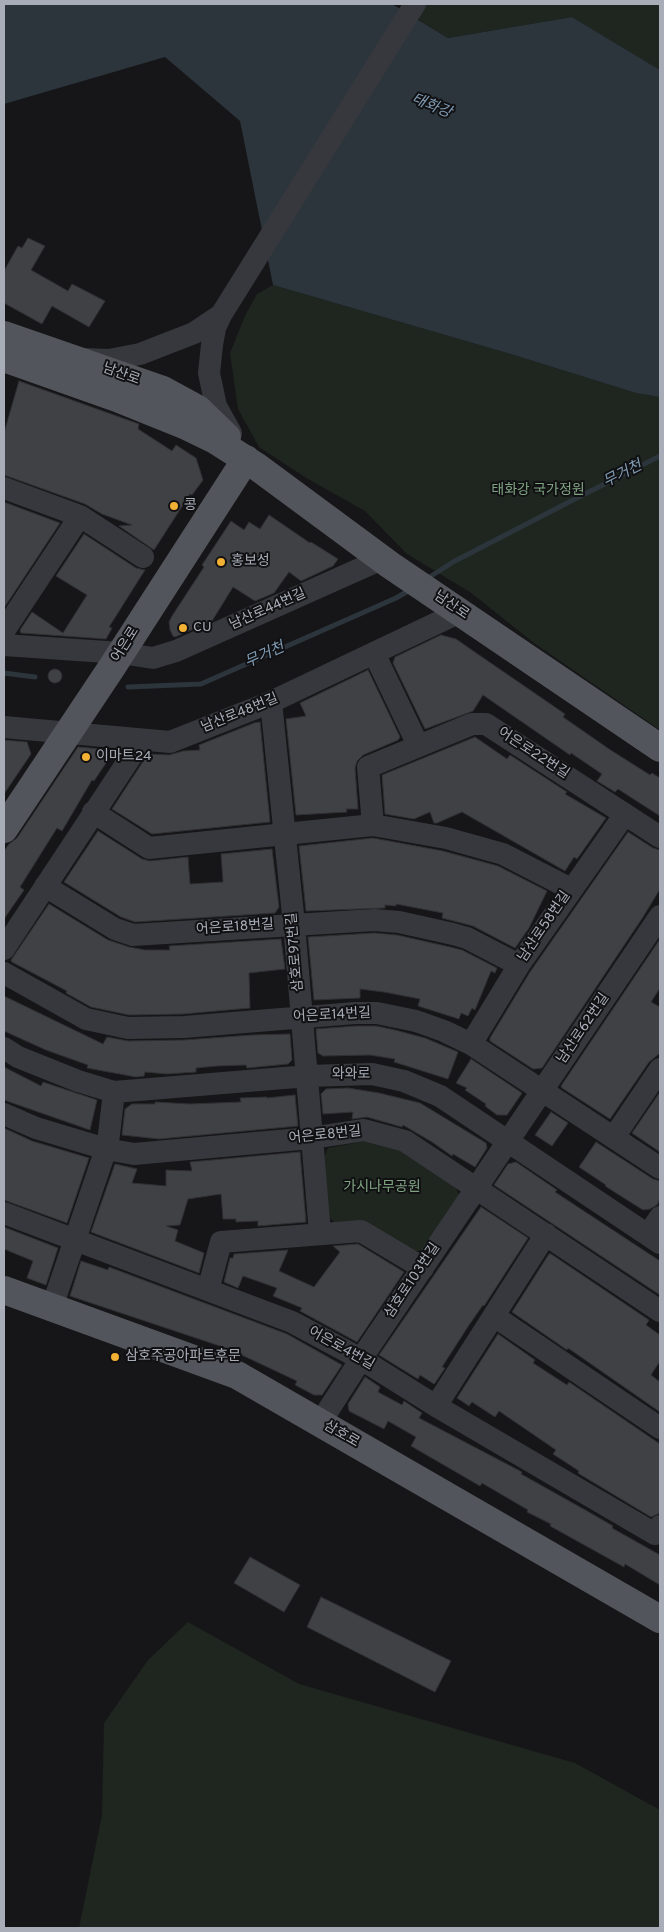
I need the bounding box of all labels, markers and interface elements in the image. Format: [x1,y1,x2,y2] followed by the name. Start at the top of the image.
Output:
[408,91,454,123] water label: 태화강
[100,360,142,390] street label: 남산로
[600,458,646,492] water label: 무거천
[491,483,585,499] park label: 태화강 국가정원
[184,498,197,514] place label: 콩
[168,500,180,512] marker: 콩
[231,554,270,570] place label: 홍보성
[215,556,227,568] marker: 홍보성
[227,586,309,634] street label: 남산로44번길
[430,588,472,624] street label: 남산로
[193,620,212,636] place label: CU
[177,622,189,634] marker: CU
[109,624,143,666] street label: 어은로
[242,639,288,673] water label: 무거천
[199,691,281,737] street label: 남산로48번길
[494,725,572,783] street label: 어은로22번길
[96,749,152,765] place label: 이마트24
[80,751,92,763] marker: 이마트24
[515,888,575,966] street label: 남산로58번길
[284,912,308,992] street label: 삼호로97번길
[195,917,275,939] street label: 어은로18번길
[554,991,614,1067] street label: 남산로62번길
[293,1006,371,1026] street label: 어은로14번길
[332,1067,370,1083] street label: 와와로
[288,1124,362,1148] street label: 어은로8번길
[343,1180,421,1196] park label: 가시나무공원
[382,1240,444,1322] street label: 삼호로103번길
[305,1324,377,1374] street label: 어은로4번길
[125,1349,241,1365] place label: 삼호주공아파트후문
[109,1351,121,1363] marker: 삼호주공아파트후문
[320,1418,362,1452] street label: 삼호로

